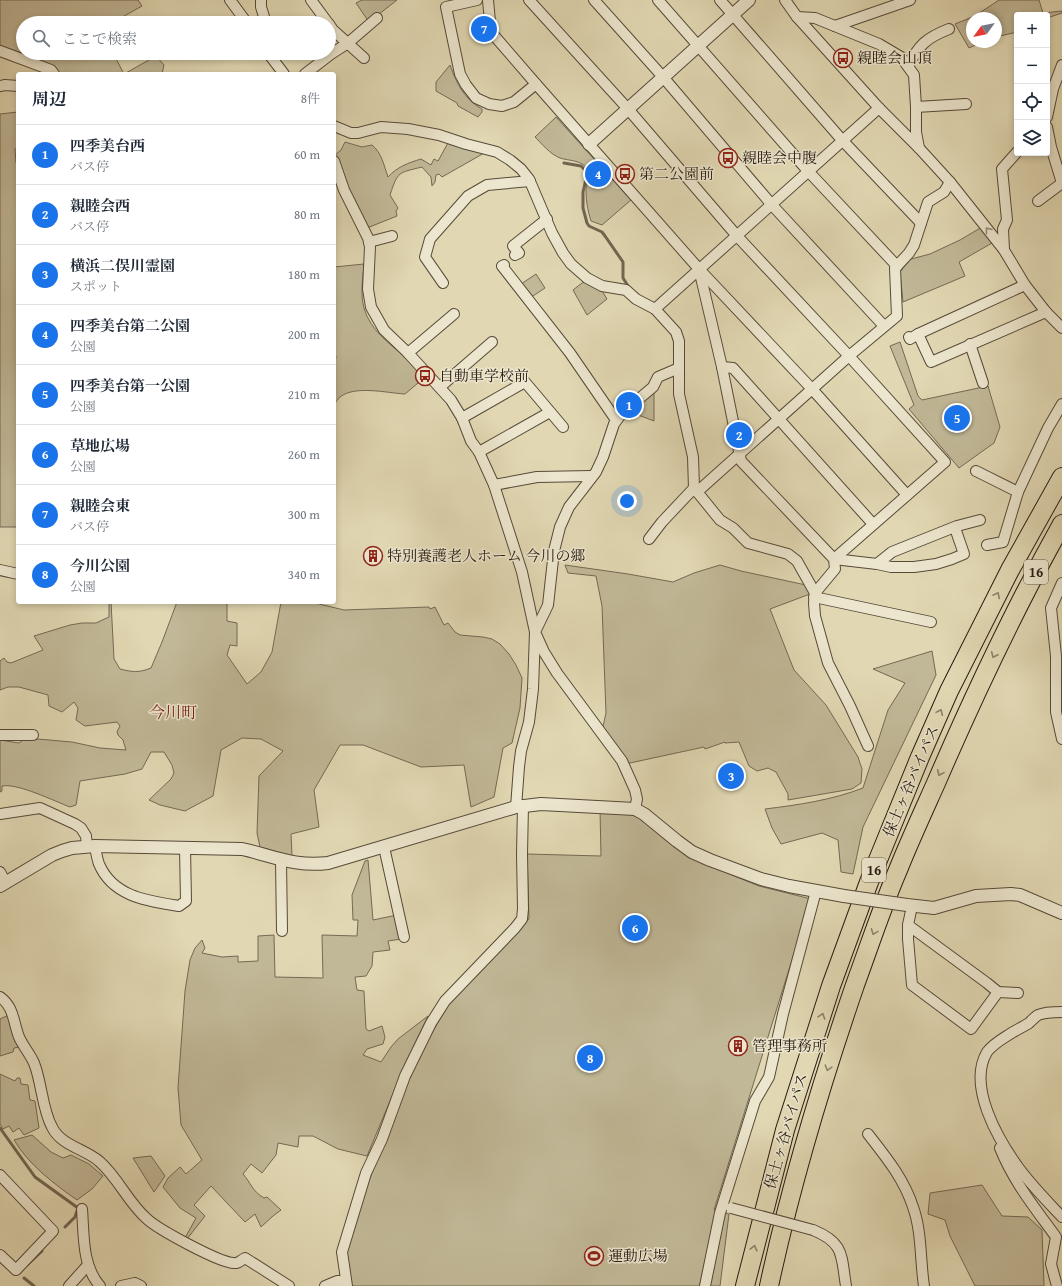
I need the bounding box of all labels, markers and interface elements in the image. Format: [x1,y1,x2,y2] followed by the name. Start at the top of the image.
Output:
[966,12,1002,48] north arrow
[1014,12,1050,156] map controls
[1014,12,1050,48] button: +
[471,14,497,44] pin: 7
[16,16,336,60] search box
[30,27,52,49] icon: search
[62,28,137,49] text: ここで検索
[832,47,854,69] bus stop icon: 親睦会山頂
[857,47,932,68] place label: 親睦会山頂
[1014,48,1050,84] button: −
[1014,84,1050,120] button: locate
[32,86,66,111] text: 周辺
[301,89,320,108] text: 8件
[1014,120,1050,156] button: layers
[70,135,145,156] text: 四季美台西
[42,145,48,164] text: 1
[294,145,320,164] text: 60 m
[717,147,739,169] bus stop icon: 親睦会中腹
[742,147,817,168] place label: 親睦会中腹
[70,157,109,176] text: バス停
[585,159,611,189] pin: 4
[614,163,636,185] bus stop icon: 第二公園前
[639,163,714,184] place label: 第二公園前
[70,195,130,216] text: 親睦会西
[42,205,48,224] text: 2
[294,205,320,224] text: 80 m
[70,217,109,236] text: バス停
[986,227,993,234] one-way arrow
[70,255,175,276] text: 横浜二俣川霊園
[42,265,48,284] text: 3
[288,265,320,284] text: 180 m
[70,277,122,296] text: スポット
[70,315,190,336] text: 四季美台第二公園
[42,325,48,344] text: 4
[288,325,320,344] text: 200 m
[70,337,96,356] text: 公園
[414,365,436,387] bus stop icon: 自動車学校前
[439,365,529,386] place label: 自動車学校前
[70,375,190,396] text: 四季美台第一公園
[42,385,48,404] text: 5
[288,385,320,404] text: 210 m
[616,390,642,420] pin: 1
[70,397,96,416] text: 公園
[944,403,970,433] pin: 5
[726,420,752,450] pin: 2
[70,435,130,456] text: 草地広場
[42,445,48,464] text: 6
[288,445,320,464] text: 260 m
[70,457,96,476] text: 公園
[617,491,637,511] your location
[70,495,130,516] text: 親睦会東
[42,505,48,524] text: 7
[288,505,320,524] text: 300 m
[70,517,109,536] text: バス停
[362,545,384,567] building icon: 特別養護老人ホーム 今川の郷
[387,545,585,566] place label: 特別養護老人ホーム 今川の郷
[70,555,130,576] text: 今川公園
[1024,560,1048,584] road number: 16
[42,565,48,584] text: 8
[288,565,320,584] text: 340 m
[70,577,96,596] text: 公園
[992,592,1000,600] one-way arrow
[991,651,999,659] one-way arrow
[149,700,197,724] district label: 今川町
[935,709,943,717] one-way arrow
[877,722,944,840] street label: 保土ヶ谷バイパス
[718,761,744,791] pin: 3
[937,769,945,777] one-way arrow
[862,858,886,882] road number: 16
[622,913,648,943] pin: 6
[871,929,879,936] one-way arrow
[817,1012,825,1019] one-way arrow
[727,1035,749,1057] building icon: 管理事務所
[752,1035,827,1056] place label: 管理事務所
[577,1043,603,1073] pin: 8
[824,1065,833,1072] one-way arrow
[759,1070,812,1191] street label: 保土ヶ谷バイパス
[583,1245,605,1267] sports icon: 運動広場
[608,1245,668,1266] place label: 運動広場
[749,1245,758,1252] one-way arrow

